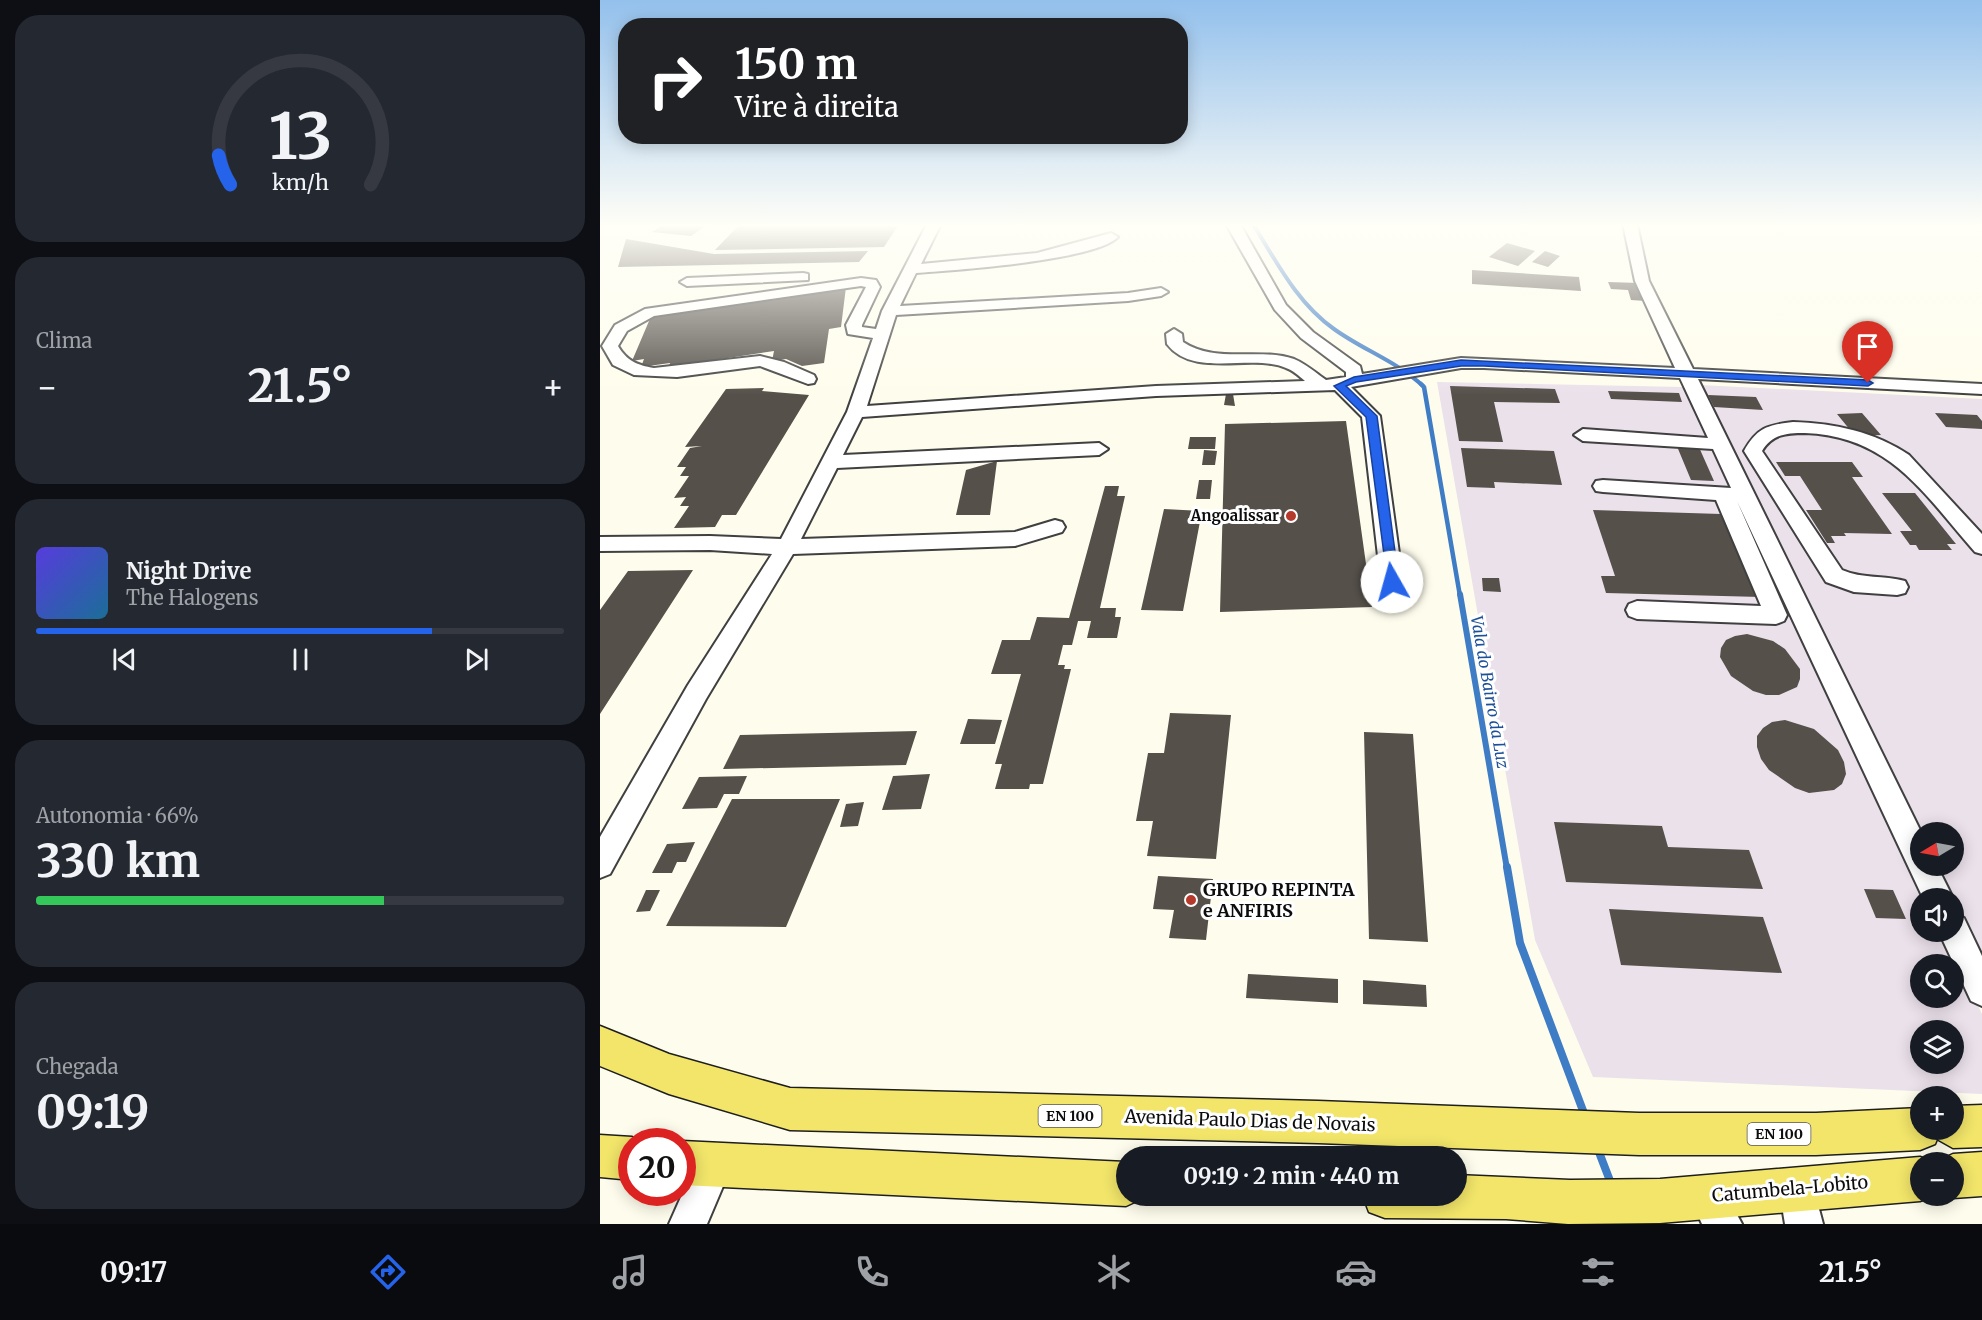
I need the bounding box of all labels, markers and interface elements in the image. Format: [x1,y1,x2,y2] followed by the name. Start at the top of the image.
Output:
[735,38,857,90] text: 150 m
[636,42,714,120] icon: right
[735,90,899,124] text: Vire à direita
[268,99,332,177] text: 13
[272,170,328,197] text: km/h
[1842,321,1893,383] pin
[36,328,92,353] text: Clima
[1851,330,1884,363] icon: arrive
[248,358,352,414] text: 21.5°
[36,367,58,408] text: −
[542,367,564,408] text: +
[1190,506,1279,525] place label: Angoalissar
[1284,509,1298,523] marker: Angoalissar
[1360,550,1424,614] position arrow
[126,557,251,585] text: Night Drive
[126,585,258,610] text: The Halogens
[1467,614,1513,771] water label: Vala do Bairro da Luz
[108,643,141,676] icon: previous
[284,643,317,676] icon: pause
[460,643,493,676] icon: next
[36,803,199,828] text: Autonomia · 66%
[1910,822,1964,876] north arrow
[1910,822,1964,1206] map controls
[36,833,200,889] text: 330 km
[1203,878,1355,922] place label: GRUPO REPINTA e ANFIRIS
[1910,888,1964,942] button: sound
[1184,893,1198,907] marker: GRUPO REPINTA e ANFIRIS
[1910,954,1964,1008] button: search
[1910,1020,1964,1074] button: layers
[36,1054,119,1079] text: Chegada
[36,1084,149,1140] text: 09:19
[1910,1086,1964,1140] button: +
[1038,1105,1102,1127] road number: EN 100
[1123,1105,1376,1136] street label: Avenida Paulo Dias de Novais
[1748,1123,1810,1145] road number: EN 100
[618,1128,696,1206] speed limit sign: 20
[1910,1152,1964,1206] button: −
[1184,1162,1399,1190] text: 09:19 · 2 min · 440 m
[1711,1170,1869,1207] street label: Catumbela-Lobito
[367,1251,409,1293] icon: directions
[609,1251,651,1293] icon: music
[851,1251,893,1293] icon: phone
[1093,1251,1135,1293] icon: climate
[1335,1251,1377,1293] icon: car
[1577,1251,1619,1293] icon: filters
[100,1255,167,1289] text: 09:17
[1819,1255,1882,1289] text: 21.5°

